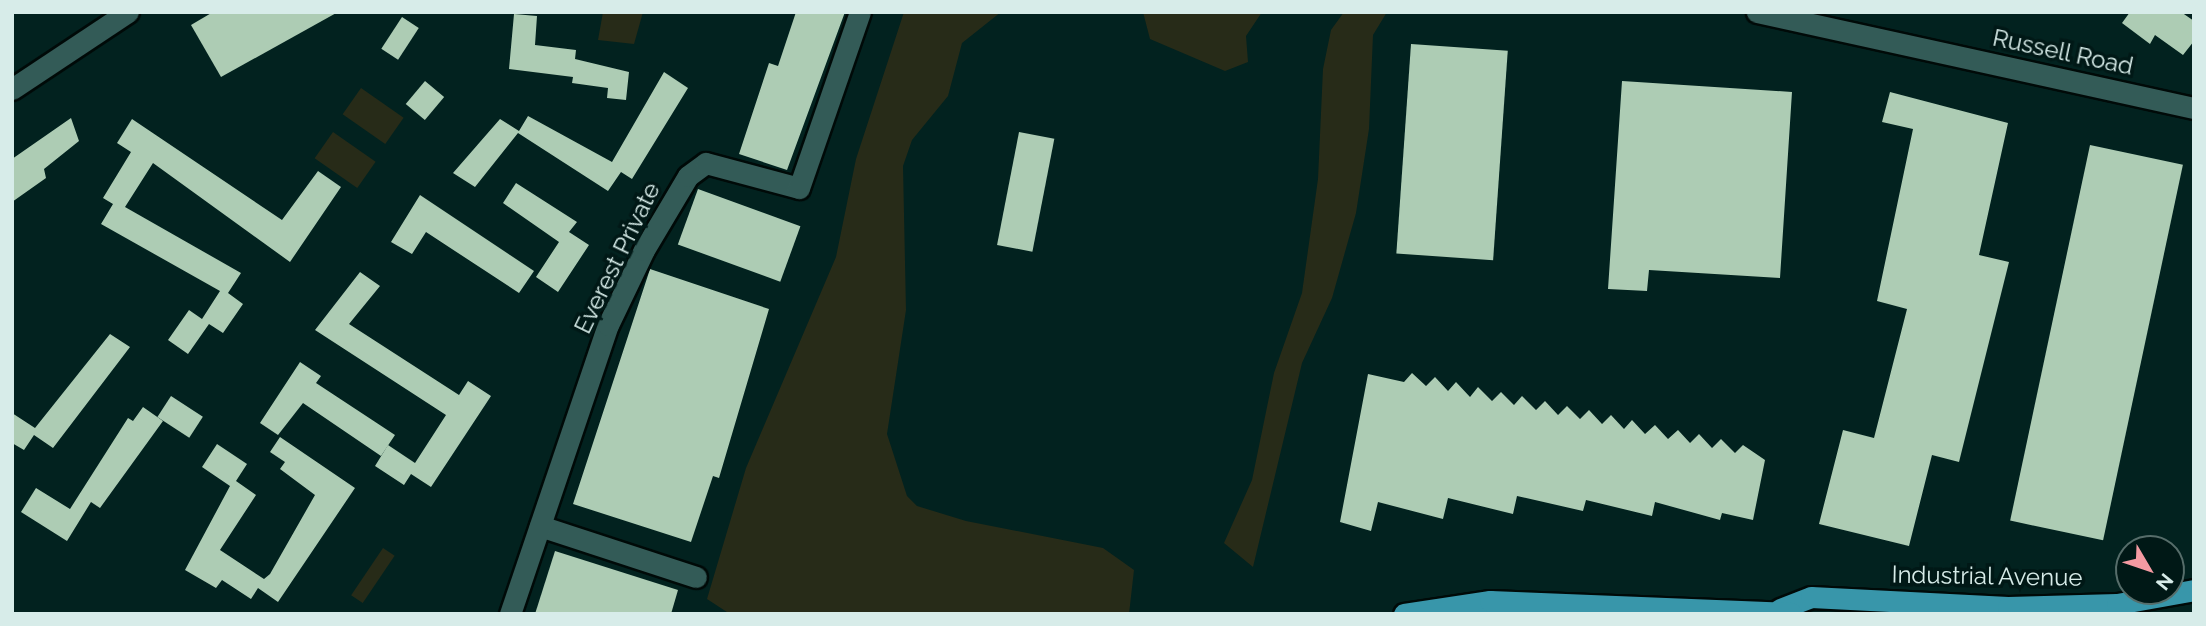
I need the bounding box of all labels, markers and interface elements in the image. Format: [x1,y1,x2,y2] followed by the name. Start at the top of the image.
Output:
[1990,23,2136,81] street label: Russell Road
[568,178,666,338] street label: Everest Private
[2115,535,2185,605] north arrow
[1891,560,2083,592] street label: Industrial Avenue
[2152,569,2178,595] text: N

